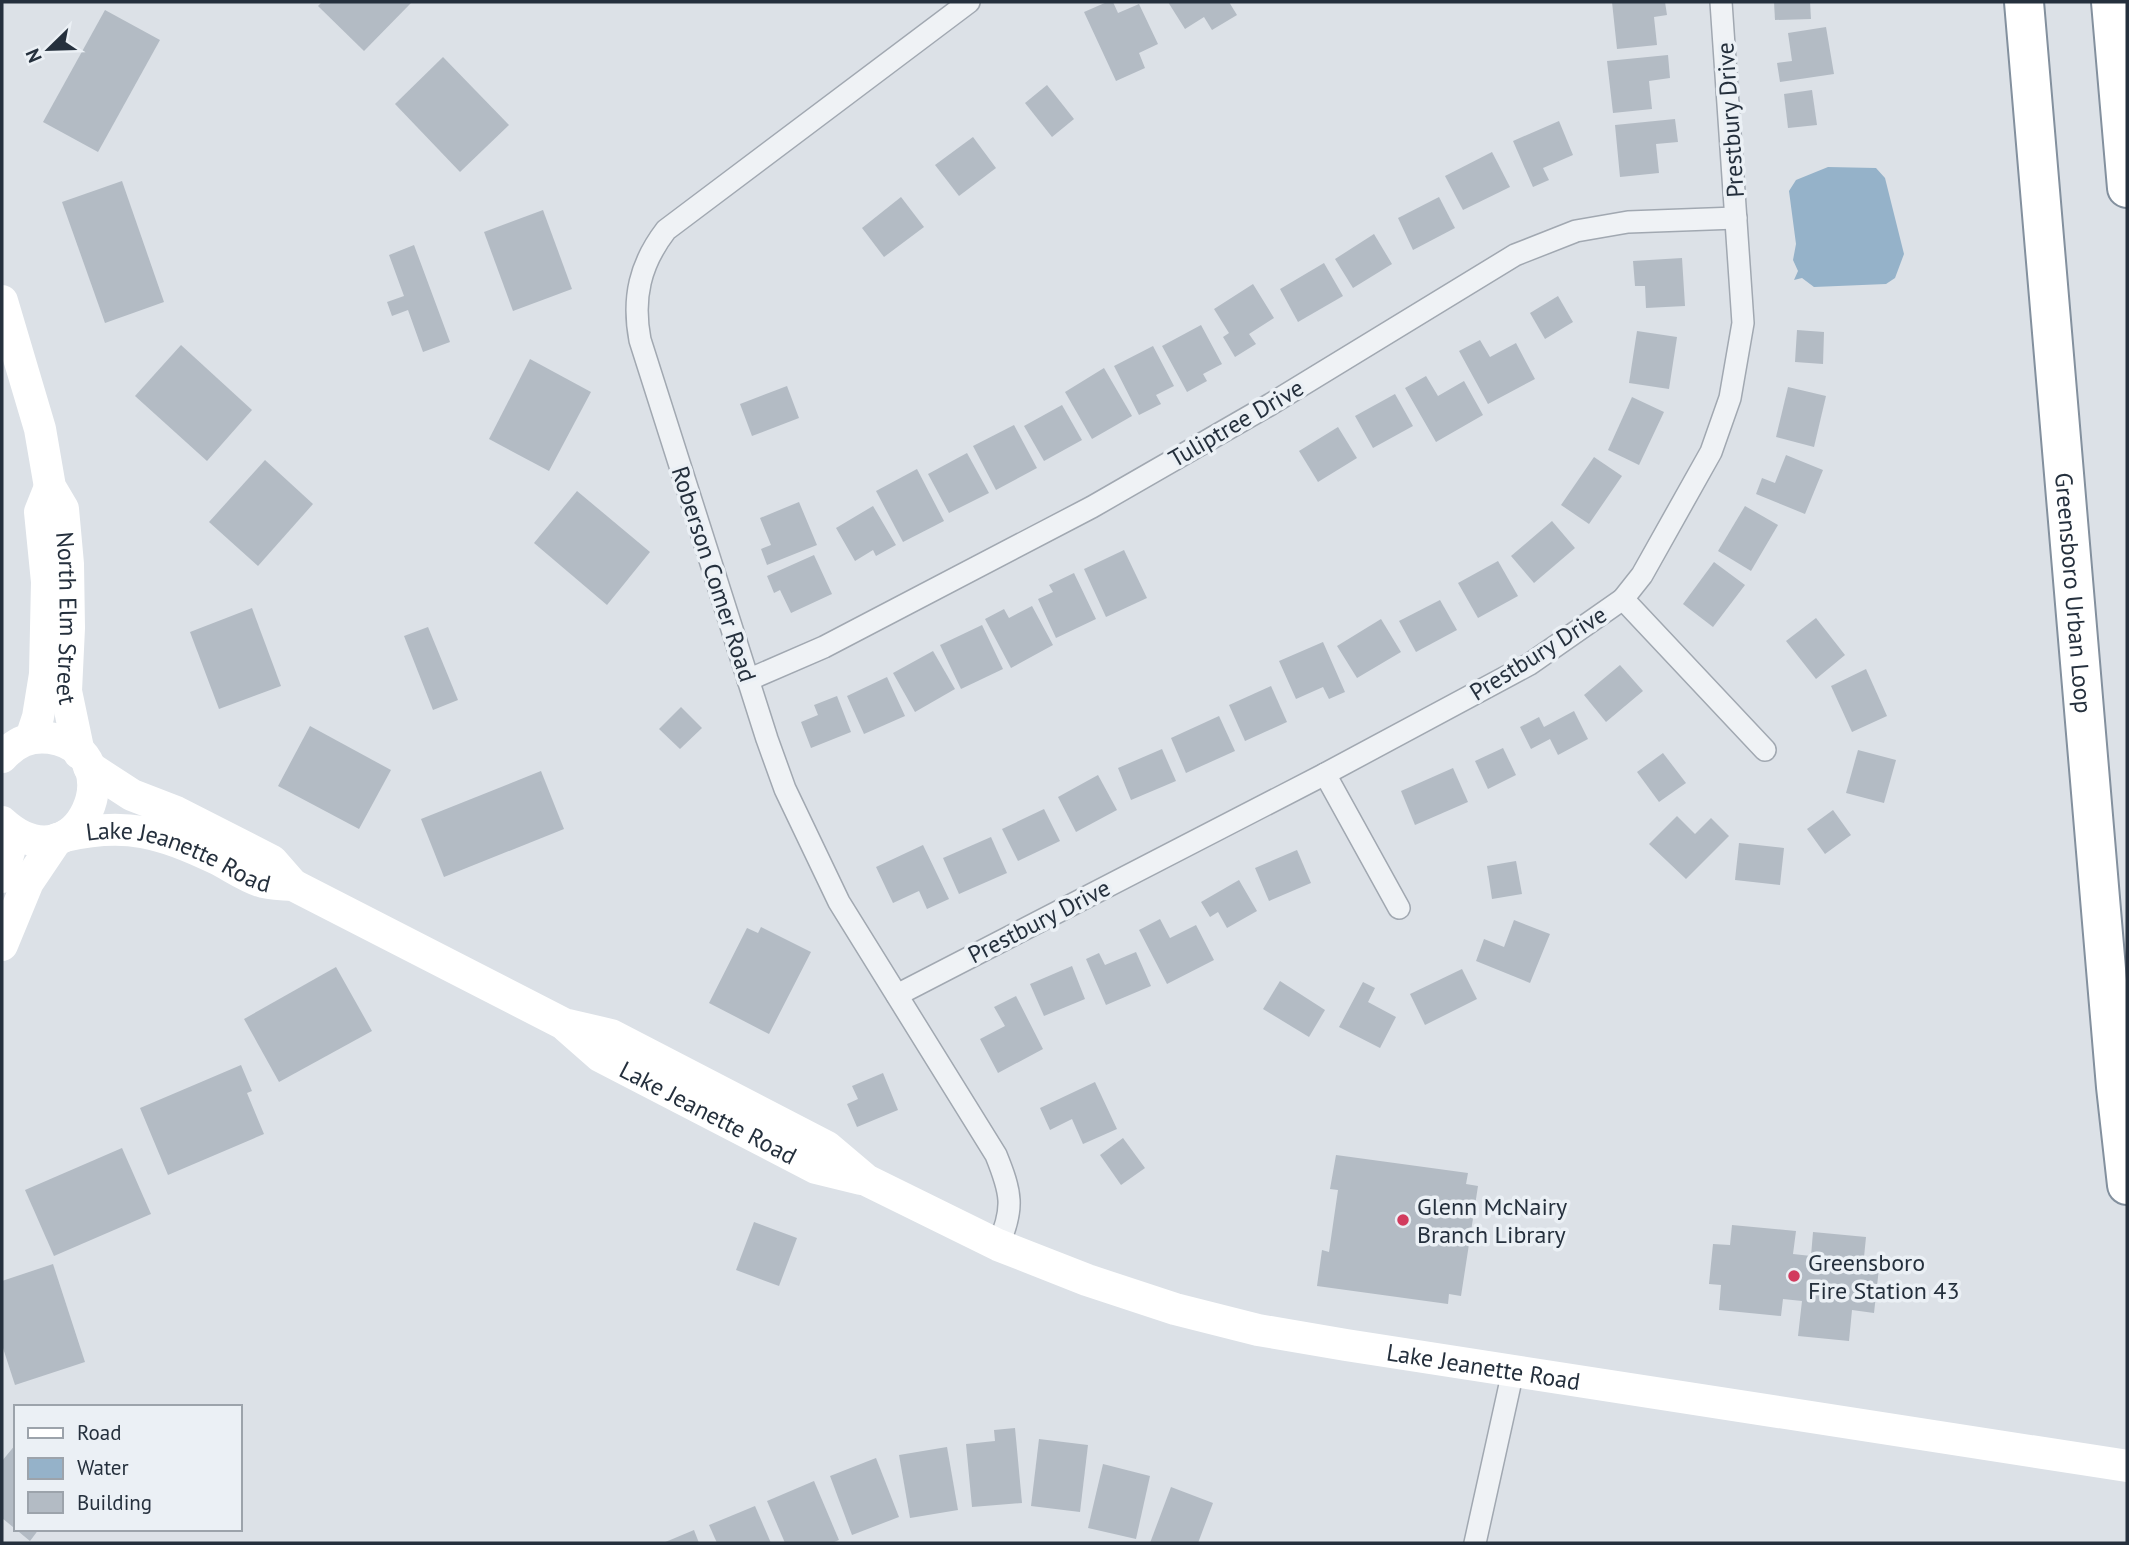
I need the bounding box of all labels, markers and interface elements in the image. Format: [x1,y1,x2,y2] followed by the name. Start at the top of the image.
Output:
[14,14,84,84] north arrow
[1709,41,1751,199] street label: Prestbury Drive
[20,45,47,66] text: N
[1163,372,1309,474] street label: Tuliptree Drive
[665,462,763,686] street label: Roberson Comer Road
[2048,471,2100,715] street label: Greensboro Urban Loop
[50,530,85,707] street label: North Elm Street
[1464,599,1612,707] street label: Prestbury Drive
[84,814,274,899] street label: Lake Jeanette Road
[963,872,1115,970] street label: Prestbury Drive
[614,1053,802,1171] street label: Lake Jeanette Road
[1417,1191,1567,1250] place label: Glenn McNairy Branch Library
[1395,1212,1411,1228] marker: Glenn McNairy Branch Library
[1808,1247,1960,1306] place label: Greensboro Fire Station 43
[1786,1268,1802,1284] marker: Greensboro Fire Station 43
[1384,1336,1583,1397] street label: Lake Jeanette Road
[14,1405,242,1531] legend
[77,1419,121,1446] text: Road
[77,1454,129,1481] text: Water
[77,1489,152,1516] text: Building

